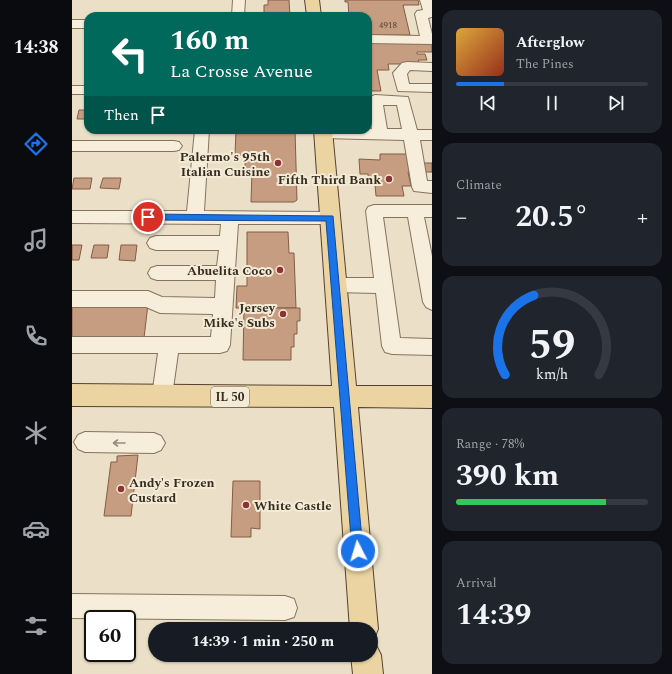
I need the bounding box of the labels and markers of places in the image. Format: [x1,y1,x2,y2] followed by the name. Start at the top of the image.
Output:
[180,147,270,182] place label: Palermo's 95th Italian Cuisine
[273,158,283,168] marker: Palermo's 95th Italian Cuisine
[278,170,381,190] place label: Fifth Third Bank
[384,174,394,184] marker: Fifth Third Bank
[131,200,165,234] pin
[187,261,272,281] place label: Abuelita Coco
[275,265,285,275] marker: Abuelita Coco
[203,298,276,333] place label: Jersey Mike's Subs
[278,309,288,319] marker: Jersey Mike's Subs
[129,473,215,508] place label: Andy's Frozen Custard
[116,484,126,494] marker: Andy's Frozen Custard
[254,496,332,516] place label: White Castle
[241,500,251,510] marker: White Castle

